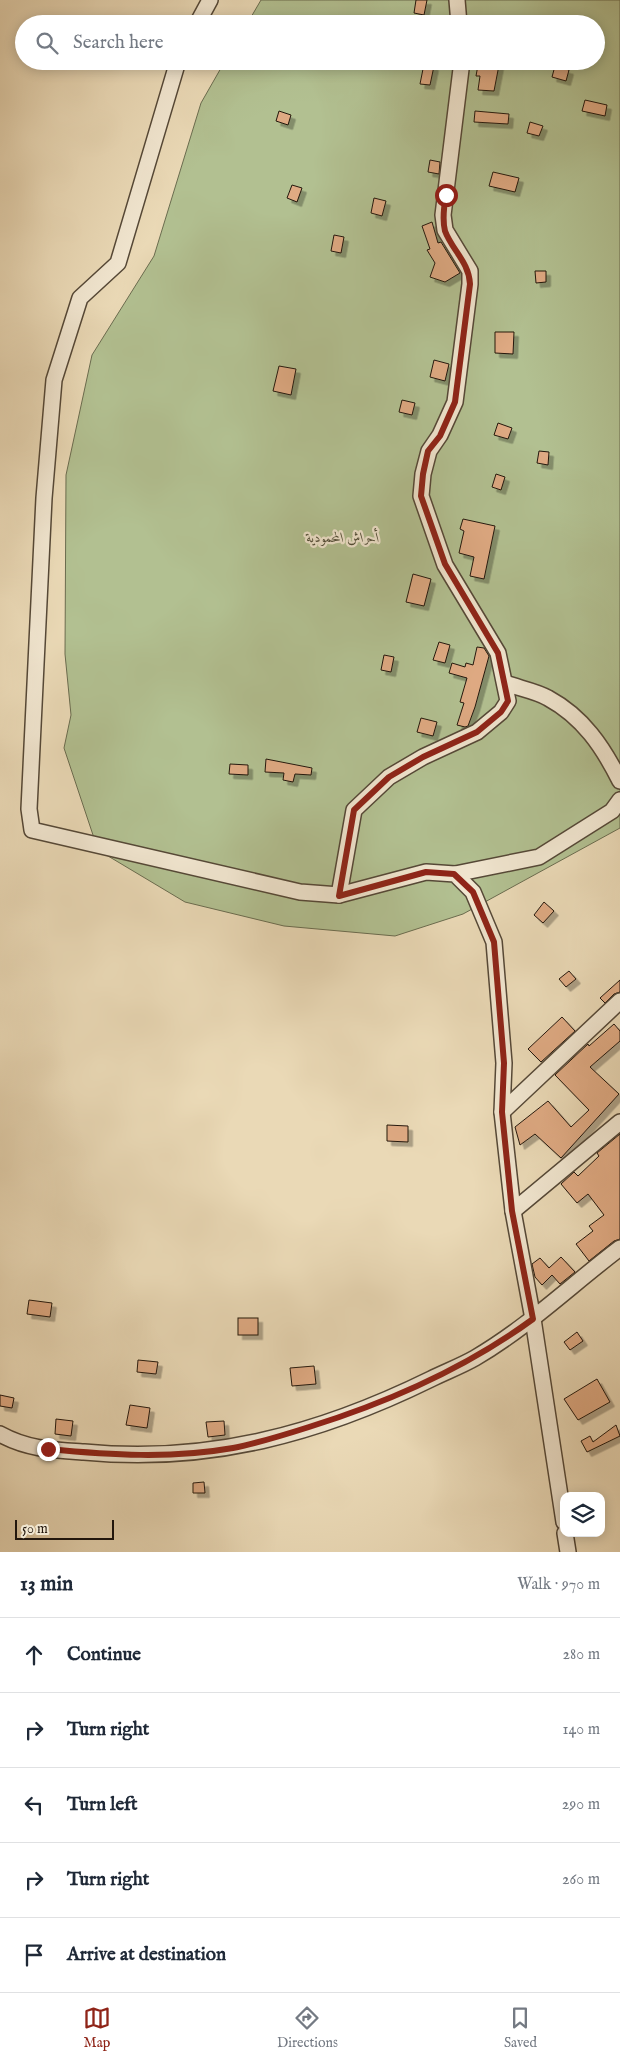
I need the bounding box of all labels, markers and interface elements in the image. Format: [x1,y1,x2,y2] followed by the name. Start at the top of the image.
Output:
[15,15,605,70] search box
[33,29,61,57] icon: search
[73,31,164,55] text: Search here
[435,184,458,207] route start
[305,527,379,547] park label: أحراش المحمودية
[37,1438,60,1461] route end
[560,1492,605,1537] map controls
[560,1492,605,1537] button: layers
[15,1517,114,1540] scale bar
[22,1520,48,1538] text: 50 m
[20,1571,73,1598] text: 13 min
[517,1575,600,1595] text: Walk · 970 m
[20,1641,48,1669] icon: ahead
[67,1643,141,1667] text: Continue
[563,1645,600,1665] text: 280 m
[20,1716,48,1744] icon: right
[67,1718,149,1742] text: Turn right
[562,1720,600,1740] text: 140 m
[20,1791,48,1819] icon: left
[67,1793,138,1817] text: Turn left
[562,1795,600,1815] text: 290 m
[20,1866,48,1894] icon: right
[67,1868,149,1892] text: Turn right
[562,1870,600,1890] text: 260 m
[20,1941,48,1969] icon: arrive
[67,1943,226,1967] text: Arrive at destination
[83,2004,111,2052] tab: Map
[277,2004,338,2052] tab: Directions
[504,2004,537,2052] tab: Saved

